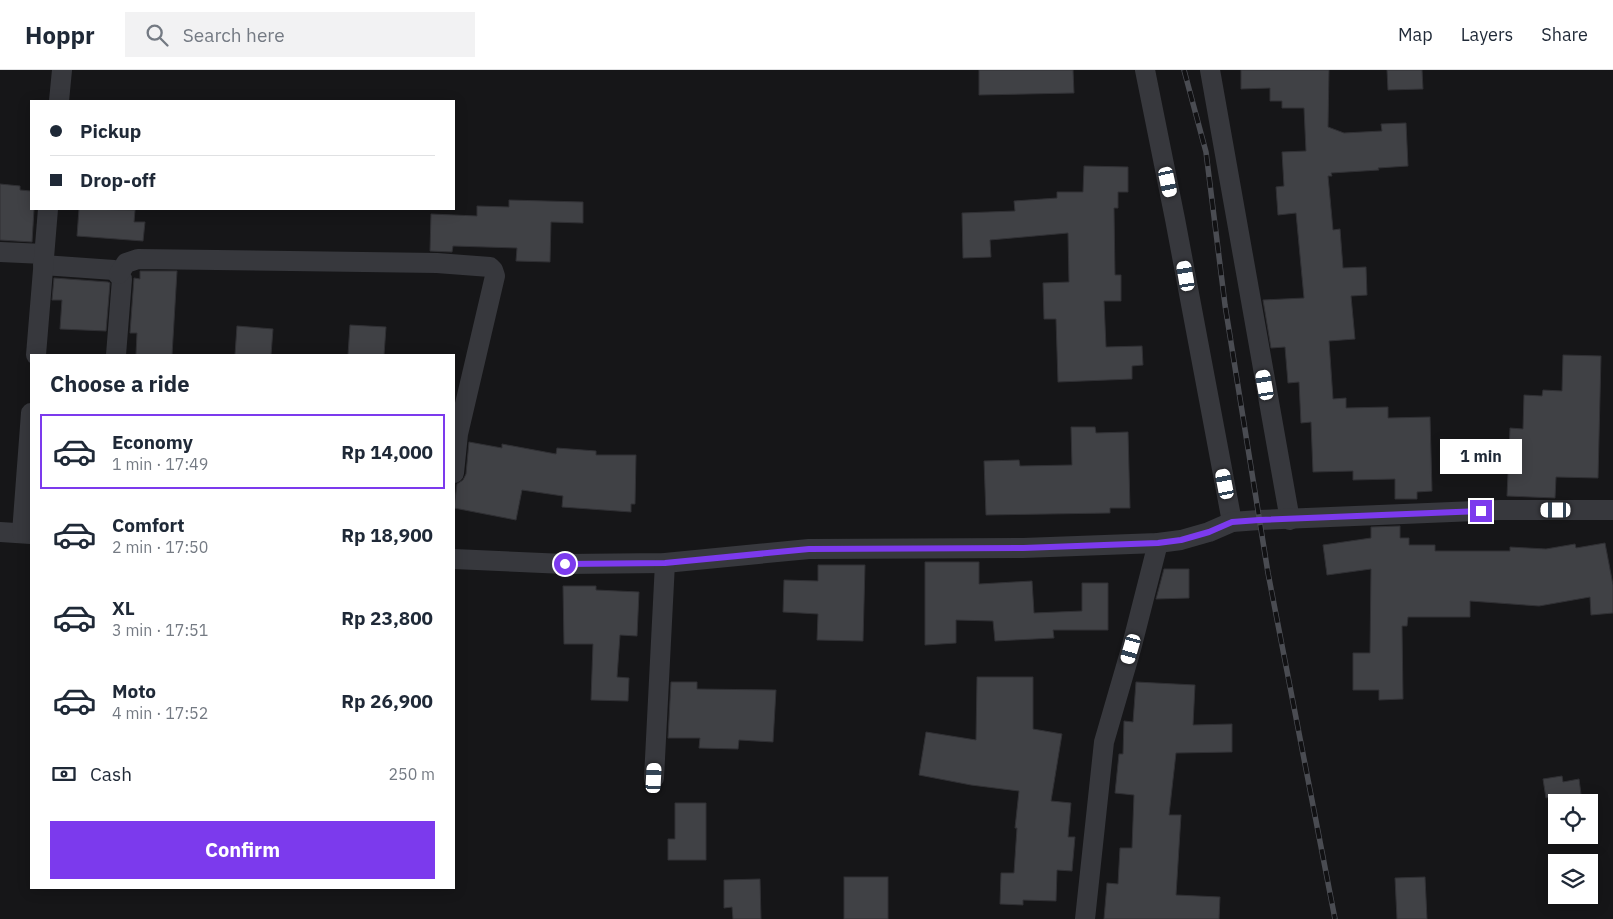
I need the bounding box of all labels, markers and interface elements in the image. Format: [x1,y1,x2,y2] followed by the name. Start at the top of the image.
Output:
[125,12,475,57] search box
[25,19,95,51] text: Hoppr
[143,21,171,49] icon: search
[183,23,285,47] text: Search here
[1398,23,1433,46] text: Map
[1461,23,1513,46] text: Layers
[1541,23,1588,46] text: Share
[80,119,141,143] text: Pickup
[1157,166,1178,198] car
[80,168,156,192] text: Drop-off
[1176,260,1195,292] car
[50,369,190,398] text: Choose a ride
[1255,369,1274,401] car
[52,429,97,474] icon: car
[112,430,193,454] text: Economy
[1440,438,1522,474] callout: 1 min
[341,440,433,464] text: Rp 14,000
[1460,446,1502,466] text: 1 min
[112,454,208,474] text: 1 min · 17:49
[1214,468,1235,500] car
[1470,500,1492,522] route end
[1541,503,1571,518] car
[52,512,97,557] icon: car
[112,513,185,537] text: Comfort
[341,523,433,547] text: Rp 18,900
[112,537,208,557] text: 2 min · 17:50
[554,553,576,575] route start
[52,595,97,640] icon: car
[112,596,135,620] text: XL
[341,606,433,630] text: Rp 23,800
[112,620,208,640] text: 3 min · 17:51
[1119,633,1142,665] car
[52,678,97,723] icon: car
[112,679,156,703] text: Moto
[341,689,433,713] text: Rp 26,900
[112,703,208,723] text: 4 min · 17:52
[50,760,78,788] icon: cash
[90,762,132,786] text: Cash
[645,763,662,793] car
[388,764,435,784] text: 250 m
[1548,794,1598,904] map controls
[1548,794,1598,844] button: locate
[50,821,435,879] button: Confirm
[1548,854,1598,904] button: layers

